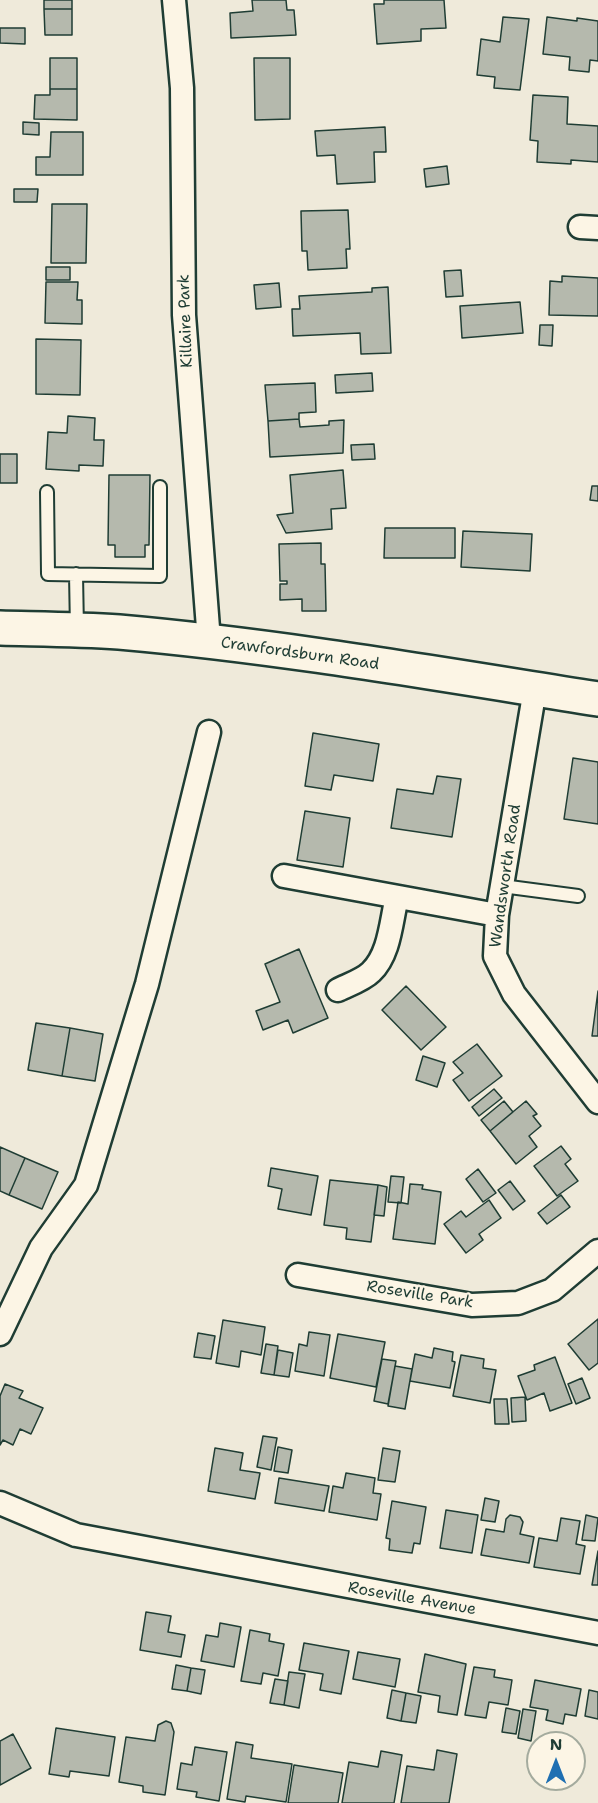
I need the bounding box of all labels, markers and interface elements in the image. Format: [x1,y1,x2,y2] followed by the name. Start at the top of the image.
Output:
[175,274,197,368] street label: Killaire Park
[220,633,380,675] street label: Crawfordsburn Road
[486,803,526,949] street label: Wandsworth Road
[365,1277,475,1313] street label: Roseville Park
[346,1578,478,1620] street label: Roseville Avenue
[526,1731,586,1791] north arrow
[550,1734,562,1755] text: N

